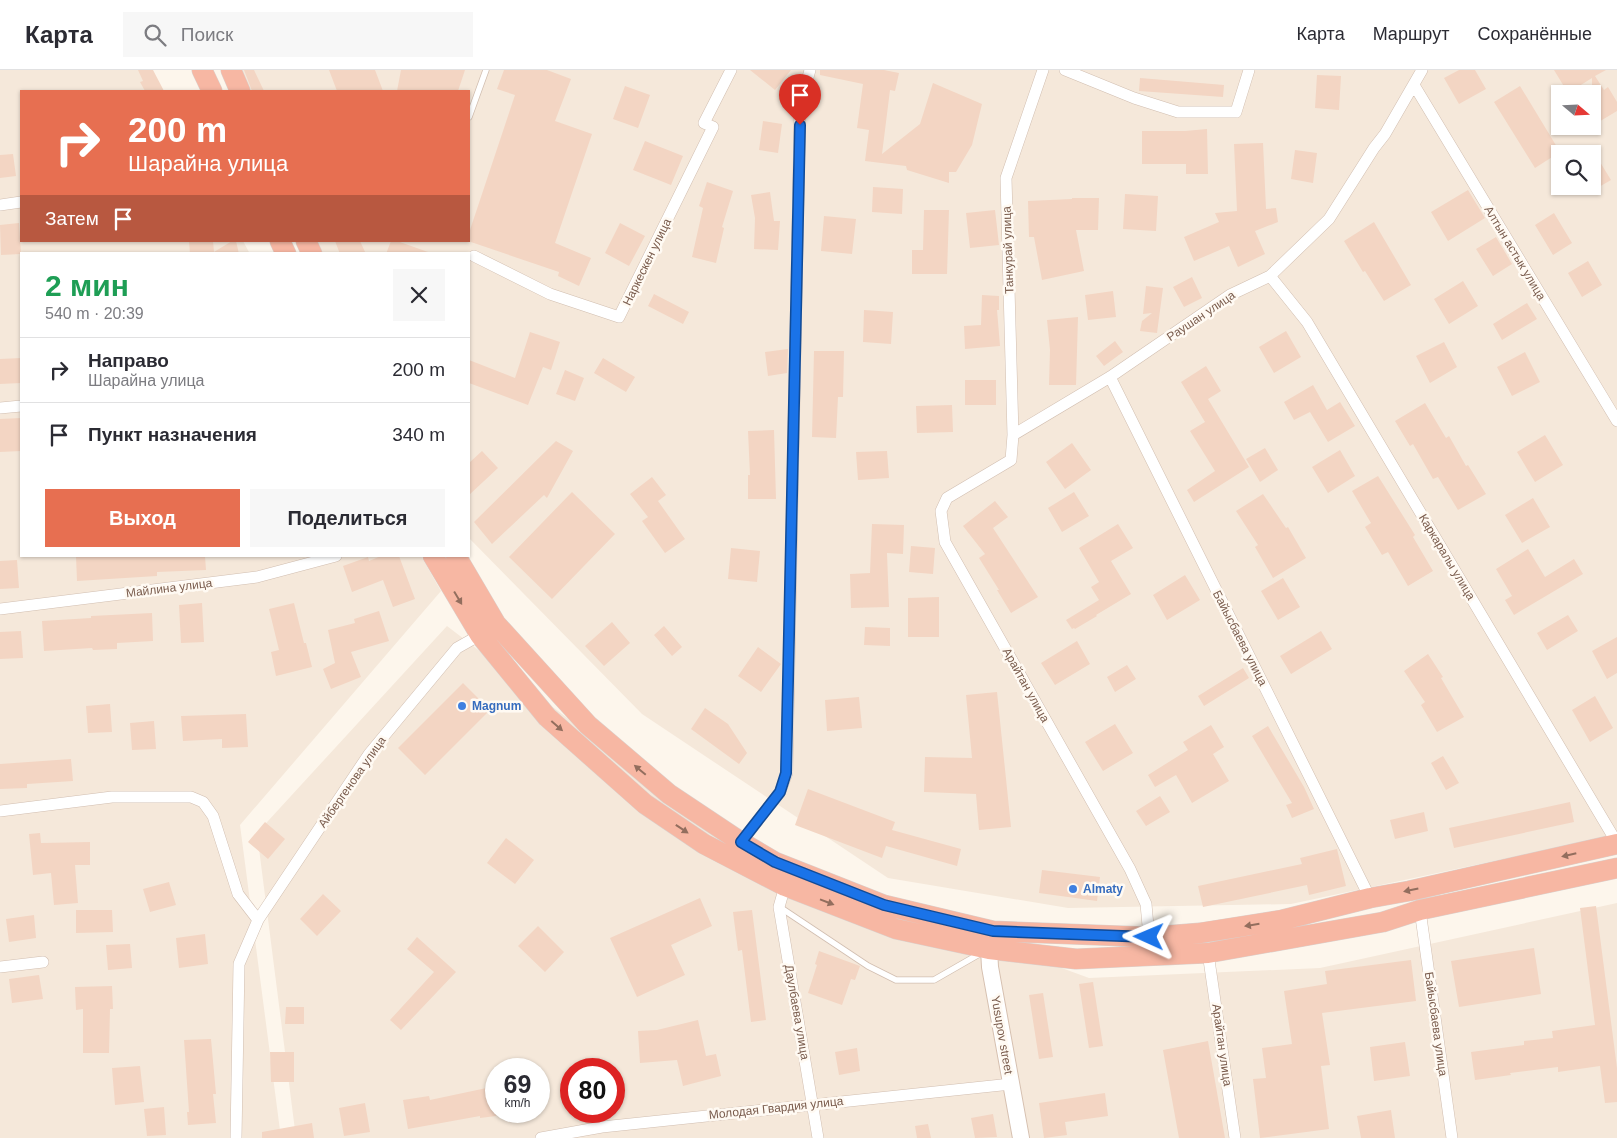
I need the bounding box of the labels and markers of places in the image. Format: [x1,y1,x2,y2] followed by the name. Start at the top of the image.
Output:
[779,74,821,125] pin
[472,699,521,713] place label: Magnum
[456,700,468,712] marker: Magnum
[1083,882,1123,896] place label: Almaty
[1067,883,1079,895] marker: Almaty

